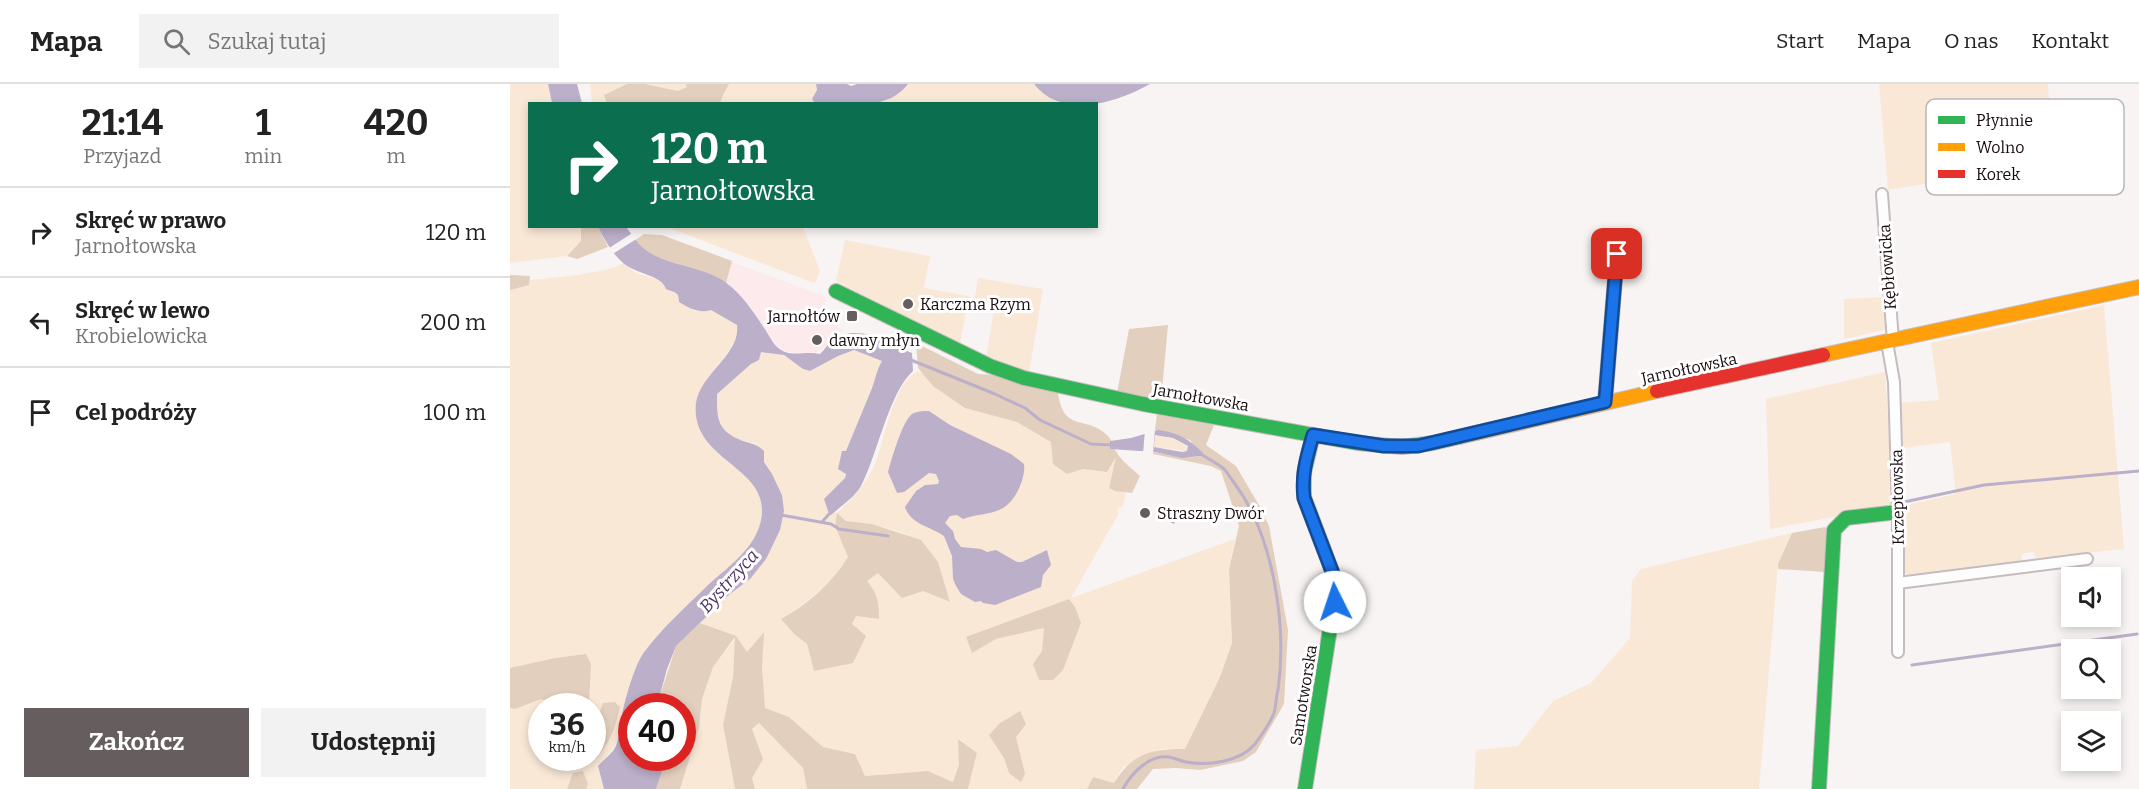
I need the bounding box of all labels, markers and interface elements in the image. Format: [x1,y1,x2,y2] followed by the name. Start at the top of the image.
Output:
[139,14,559,68] search box
[30,25,103,58] text: Mapa
[160,25,193,58] icon: search
[208,28,327,55] text: Szukaj tutaj
[1776,28,1824,54] text: Start
[1857,28,1911,54] text: Mapa
[1944,28,1999,54] text: O nas
[2032,28,2109,54] text: Kontakt
[1926,99,2124,195] legend
[81,101,163,145] text: 21:14
[256,101,271,145] text: 1
[364,101,429,145] text: 420
[1976,111,2033,130] text: Płynnie
[651,124,767,174] text: 120 m
[552,126,630,204] icon: right
[1976,138,2024,157] text: Wolno
[83,144,161,168] text: Przyjazd
[244,144,282,168] text: min
[387,144,406,168] text: m
[1976,165,2020,184] text: Korek
[651,175,815,207] text: Jarnołtowska
[75,207,226,234] text: Skręć w prawo
[24,216,57,249] icon: right
[426,219,486,246] text: 120 m
[1875,223,1900,310] street label: Kębłowicka
[1591,228,1642,279] pin
[75,234,197,258] text: Jarnołtowska
[1600,237,1633,270] icon: arrive
[920,295,1031,314] place label: Karczma Rzym
[75,297,210,324] text: Skręć w lewo
[901,297,915,311] marker: Karczma Rzym
[24,306,57,339] icon: left
[766,307,840,326] place label: Jarnołtów
[420,309,486,336] text: 200 m
[845,309,859,323] marker: Jarnołtów
[75,324,208,348] text: Krobielowicka
[829,331,920,350] place label: dawny młyn
[810,333,824,347] marker: dawny młyn
[1639,349,1739,388] street label: Jarnołtowska
[1150,380,1251,415] street label: Jarnołtowska
[24,396,57,429] icon: arrive
[75,399,196,426] text: Cel podróży
[423,399,486,426] text: 100 m
[1887,449,1908,545] street label: Krzeptowska
[1157,504,1264,523] place label: Straszny Dwór
[1138,506,1152,520] marker: Straszny Dwór
[695,545,763,617] water label: Bystrzyca
[2061,567,2121,771] map controls
[2061,567,2121,627] button: sound
[1303,570,1367,634] position arrow
[2061,639,2121,699] button: search
[1286,643,1321,747] street label: Samotworska
[618,693,696,771] speed limit sign: 40
[549,707,585,743] text: 36
[24,708,249,777] button: Zakończ
[261,708,486,777] button: Udostępnij
[2061,711,2121,771] button: layers
[548,738,586,756] text: km/h

